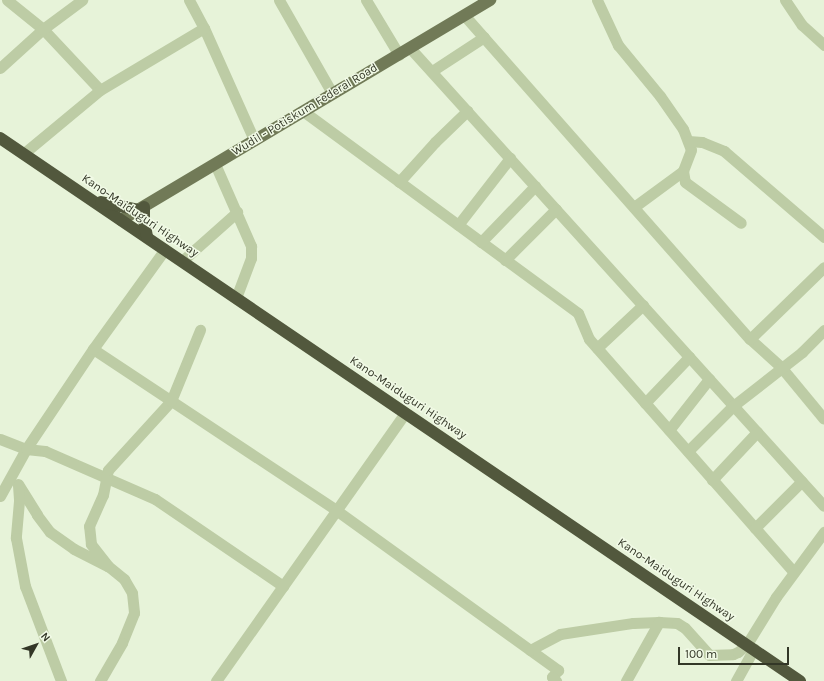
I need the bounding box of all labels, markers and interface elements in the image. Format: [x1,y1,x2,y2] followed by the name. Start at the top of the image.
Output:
[230,61,380,159] street label: Wudil - Potiskum Federal Road
[79,171,201,261] street label: Kano-Maiduguri Highway
[347,353,469,443] street label: Kano-Maiduguri Highway
[615,535,737,625] street label: Kano-Maiduguri Highway
[16,625,56,665] north arrow
[38,630,53,644] text: N
[680,639,791,665] scale bar
[685,647,717,661] text: 100 m

